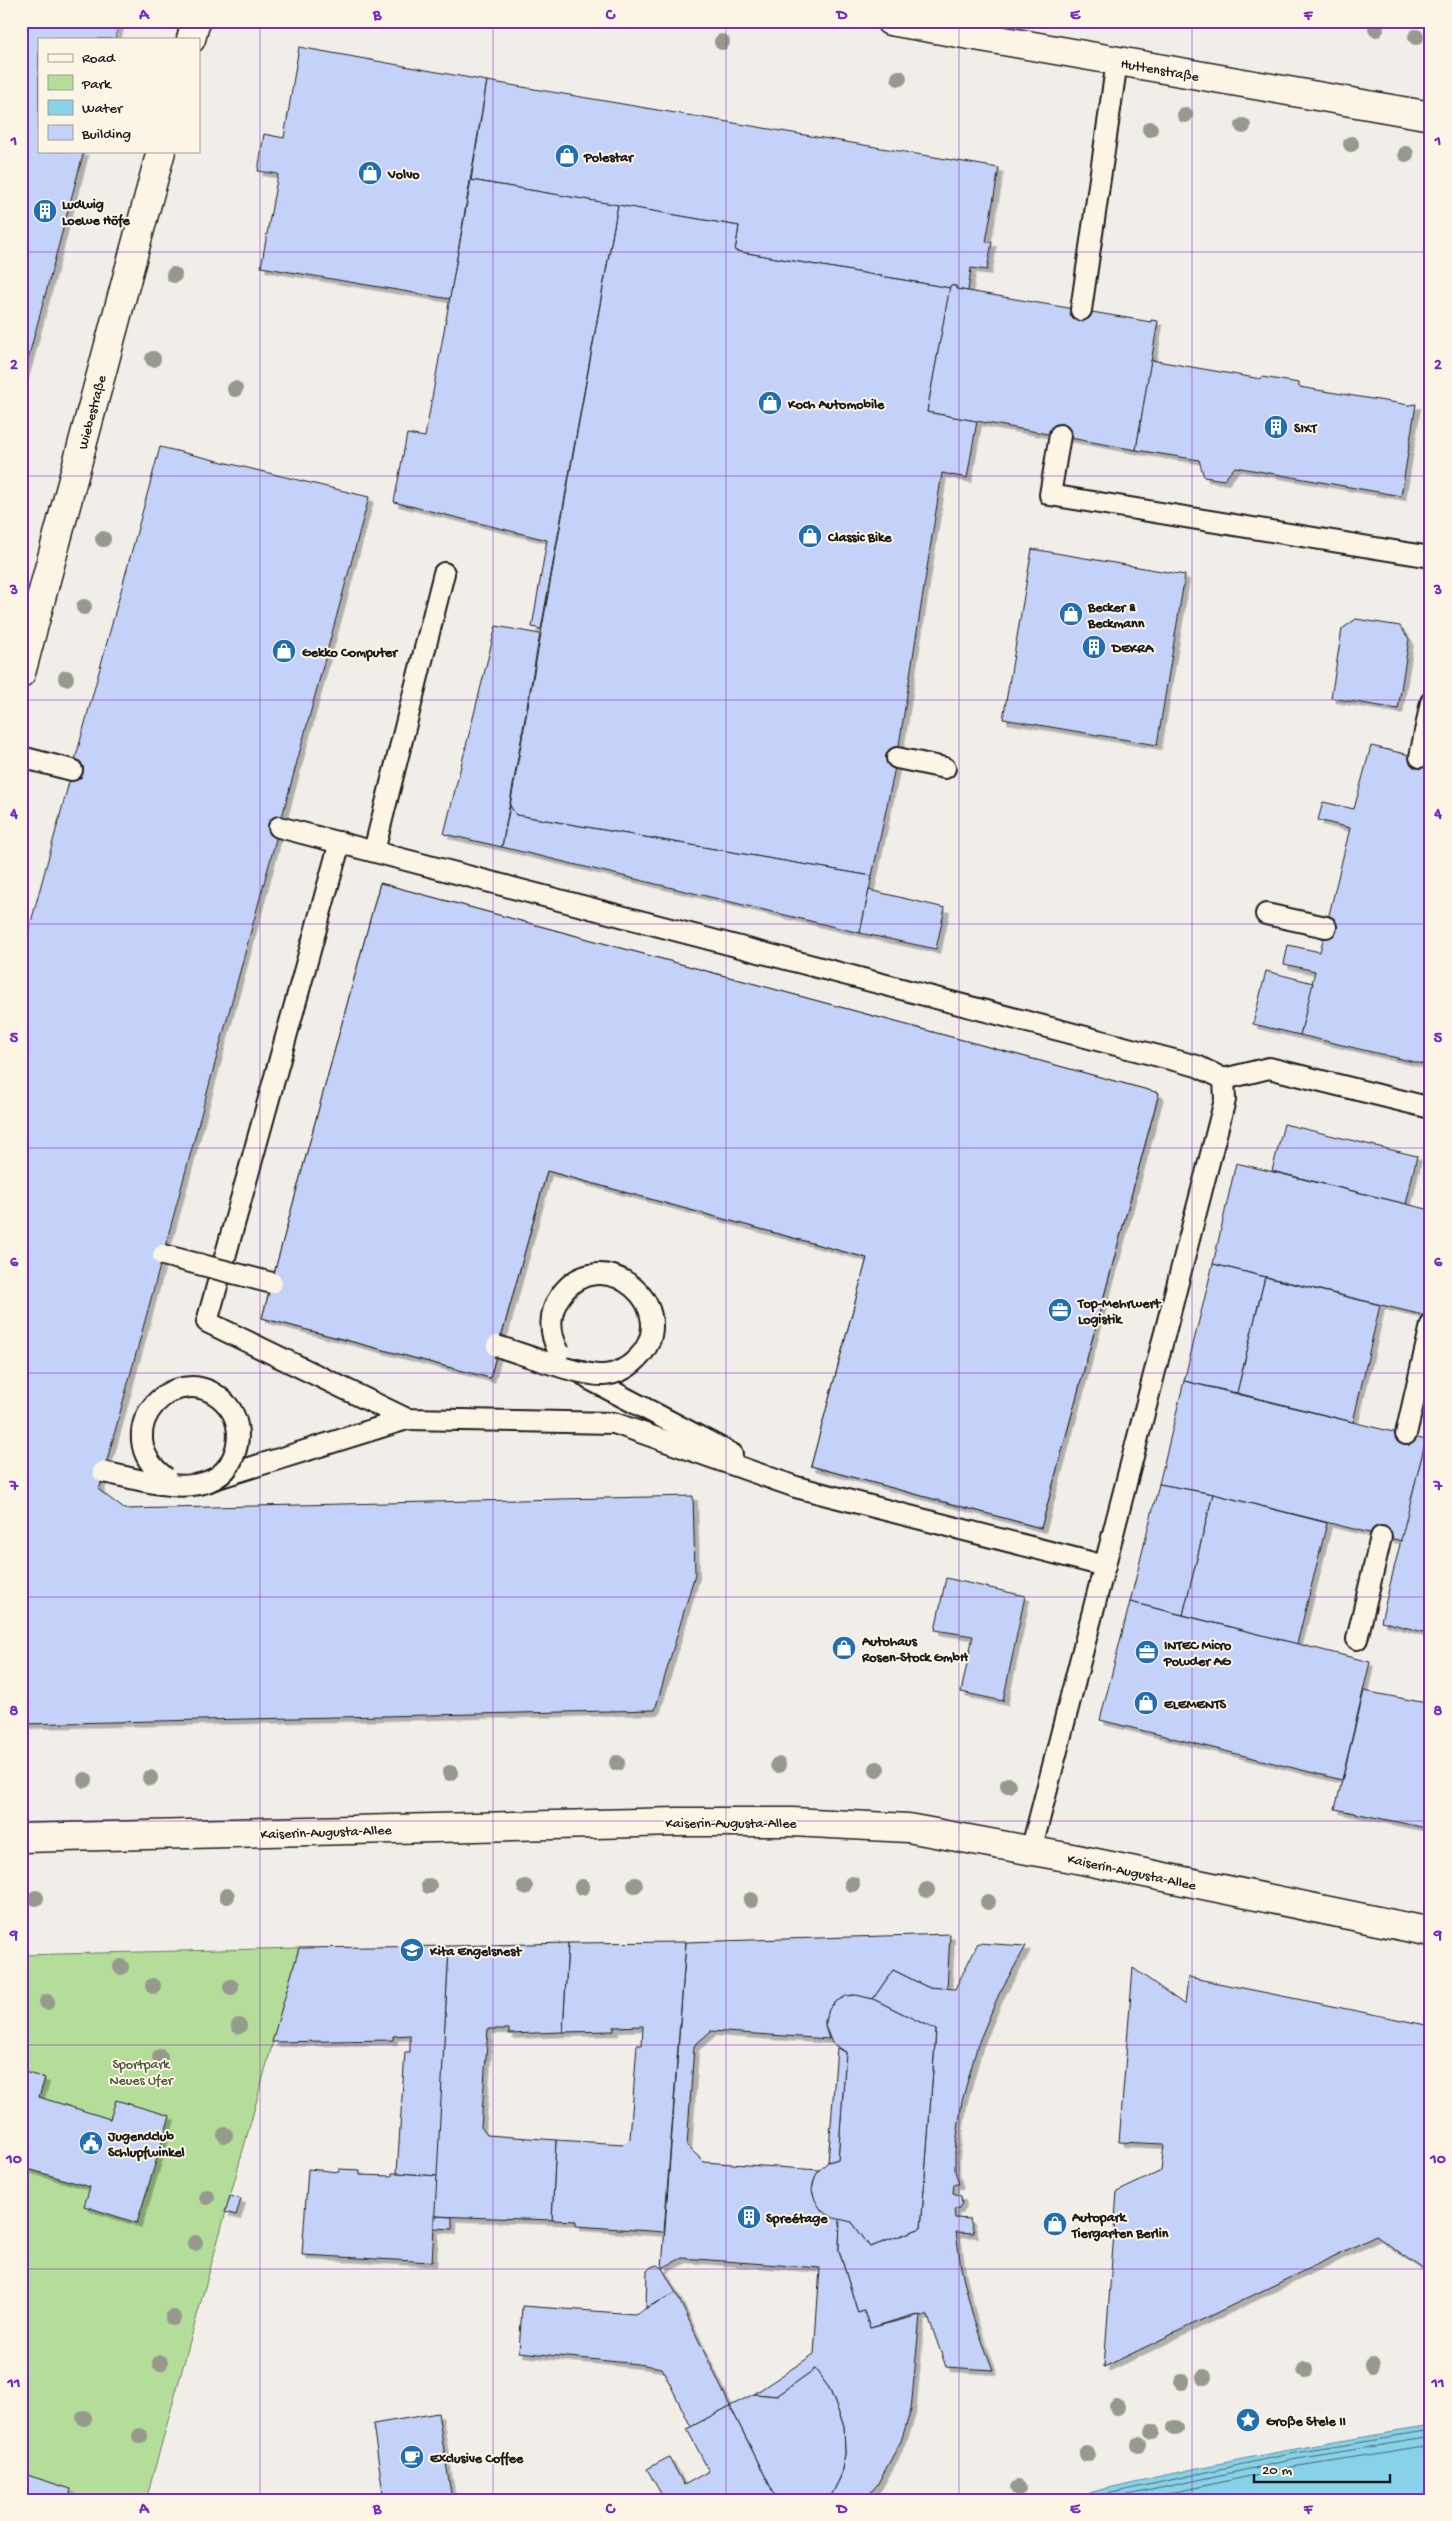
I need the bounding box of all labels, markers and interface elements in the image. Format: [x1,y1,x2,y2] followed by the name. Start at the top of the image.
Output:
[138,7,150,26] text: A
[372,7,382,26] text: B
[605,7,616,26] text: C
[835,7,848,26] text: D
[1070,7,1081,26] text: E
[1303,7,1314,26] text: F
[38,38,200,152] legend
[82,50,116,68] text: Road
[1119,56,1201,87] street label: Huttenstraße
[81,76,112,94] text: Park
[82,100,124,118] text: Water
[81,126,131,144] text: Building
[10,133,17,152] text: 1
[1434,133,1441,152] text: 1
[554,143,580,169] shop icon: Polestar
[583,150,635,167] place label: Polestar
[357,160,383,186] shop icon: Volvo
[387,167,420,184] place label: Volvo
[62,197,131,230] place label: Ludwig Loewe Höfe
[32,198,58,224] building icon: Ludwig Loewe Höfe
[10,357,18,376] text: 2
[1434,357,1442,376] text: 2
[75,373,112,452] street label: Wiebestraße
[757,390,783,416] shop icon: Koch Automobile
[787,397,885,414] place label: Koch Automobile
[1263,414,1289,440] building icon: SIXT
[1294,421,1318,438] place label: SIXT
[797,523,823,549] shop icon: Classic Bike
[827,530,892,547] place label: Classic Bike
[9,582,18,601] text: 3
[1433,582,1442,601] text: 3
[1087,600,1145,633] place label: Becker & Beckmann
[1058,601,1084,627] shop icon: Becker & Beckmann
[1081,634,1107,660] building icon: DEKRA
[271,638,297,664] shop icon: Gekko Computer
[1110,641,1155,658] place label: DEKRA
[302,645,399,662] place label: Gekko Computer
[9,806,18,825] text: 4
[1433,806,1442,825] text: 4
[10,1030,19,1049] text: 5
[1434,1030,1443,1049] text: 5
[10,1254,19,1273] text: 6
[1434,1254,1443,1273] text: 6
[1077,1296,1161,1329] place label: Top-Mehrwert Logistik
[1047,1297,1073,1323] office icon: Top-Mehrwert Logistik
[9,1478,19,1497] text: 7
[1433,1478,1443,1497] text: 7
[861,1634,969,1667] place label: Autohaus Rosen-Stock GmbH
[831,1635,857,1661] shop icon: Autohaus Rosen-Stock GmbH
[1163,1638,1232,1671] place label: INTEC Micro Powder AG
[1134,1639,1160,1665] office icon: INTEC Micro Powder AG
[1133,1690,1159,1716] shop icon: ELEMENTS
[1164,1697,1227,1714] place label: ELEMENTS
[10,1703,19,1722] text: 8
[1434,1703,1443,1722] text: 8
[665,1816,797,1833] street label: Kaiserin-Augusta-Allee
[260,1823,393,1844] street label: Kaiserin-Augusta-Allee
[1066,1851,1198,1896] street label: Kaiserin-Augusta-Allee
[9,1927,18,1946] text: 9
[1433,1927,1442,1946] text: 9
[399,1937,425,1963] school or university icon: Kita Engelsnest
[429,1944,522,1961] place label: Kita Engelsnest
[109,2057,174,2090] park label: Sportpark Neues Ufer
[107,2129,185,2162] place label: Jugendclub Schlupfwinkel
[78,2130,104,2156] public building icon: Jugendclub Schlupfwinkel
[5,2151,22,2170] text: 10
[1429,2151,1446,2170] text: 10
[736,2204,762,2230] building icon: Spreétage
[1071,2210,1169,2243] place label: Autopark Tiergarten Berlin
[766,2211,828,2228] place label: Spreétage
[1042,2211,1068,2237] shop icon: Autopark Tiergarten Berlin
[7,2375,20,2394] text: 11
[1431,2375,1444,2394] text: 11
[1235,2407,1261,2433] place icon: Große Stele II
[1266,2414,1346,2431] place label: Große Stele II
[399,2444,425,2470] cafe icon: Exclusive Coffee
[430,2451,524,2468] place label: Exclusive Coffee
[1254,2451,1391,2483] scale bar
[1262,2462,1292,2480] text: 20 m
[138,2501,150,2520] text: A
[372,2501,382,2520] text: B
[605,2501,616,2520] text: C
[835,2501,848,2520] text: D
[1070,2501,1081,2520] text: E
[1303,2501,1314,2520] text: F

